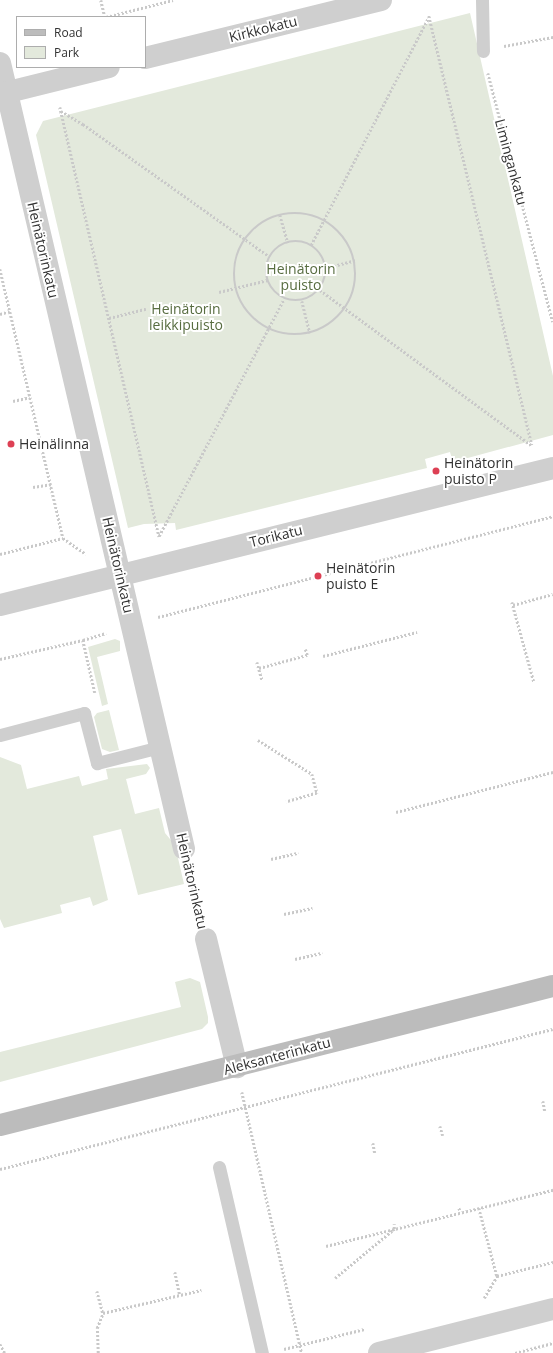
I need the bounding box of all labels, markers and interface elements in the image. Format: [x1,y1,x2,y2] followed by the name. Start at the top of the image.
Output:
[227,12,299,46] street label: Kirkkokatu
[16,16,146,68] legend
[54,24,83,41] text: Road
[54,44,79,61] text: Park
[491,117,531,207] street label: Limingankatu
[24,200,62,300] street label: Heinätorinkatu
[266,261,336,294] park label: Heinätorin puisto
[149,301,223,334] park label: Heinätorin leikkipuisto
[19,436,89,452] place label: Heinälinna
[6,439,16,449] marker: Heinälinna
[444,455,513,488] place label: Heinätorin puisto P
[431,466,441,476] marker: Heinätorin puisto P
[99,515,137,615] street label: Heinätorinkatu
[248,521,304,551] street label: Torikatu
[326,560,395,592] place label: Heinätorin puisto E
[313,571,323,581] marker: Heinätorin puisto E
[173,831,211,931] street label: Heinätorinkatu
[222,1034,332,1078] street label: Aleksanterinkatu

